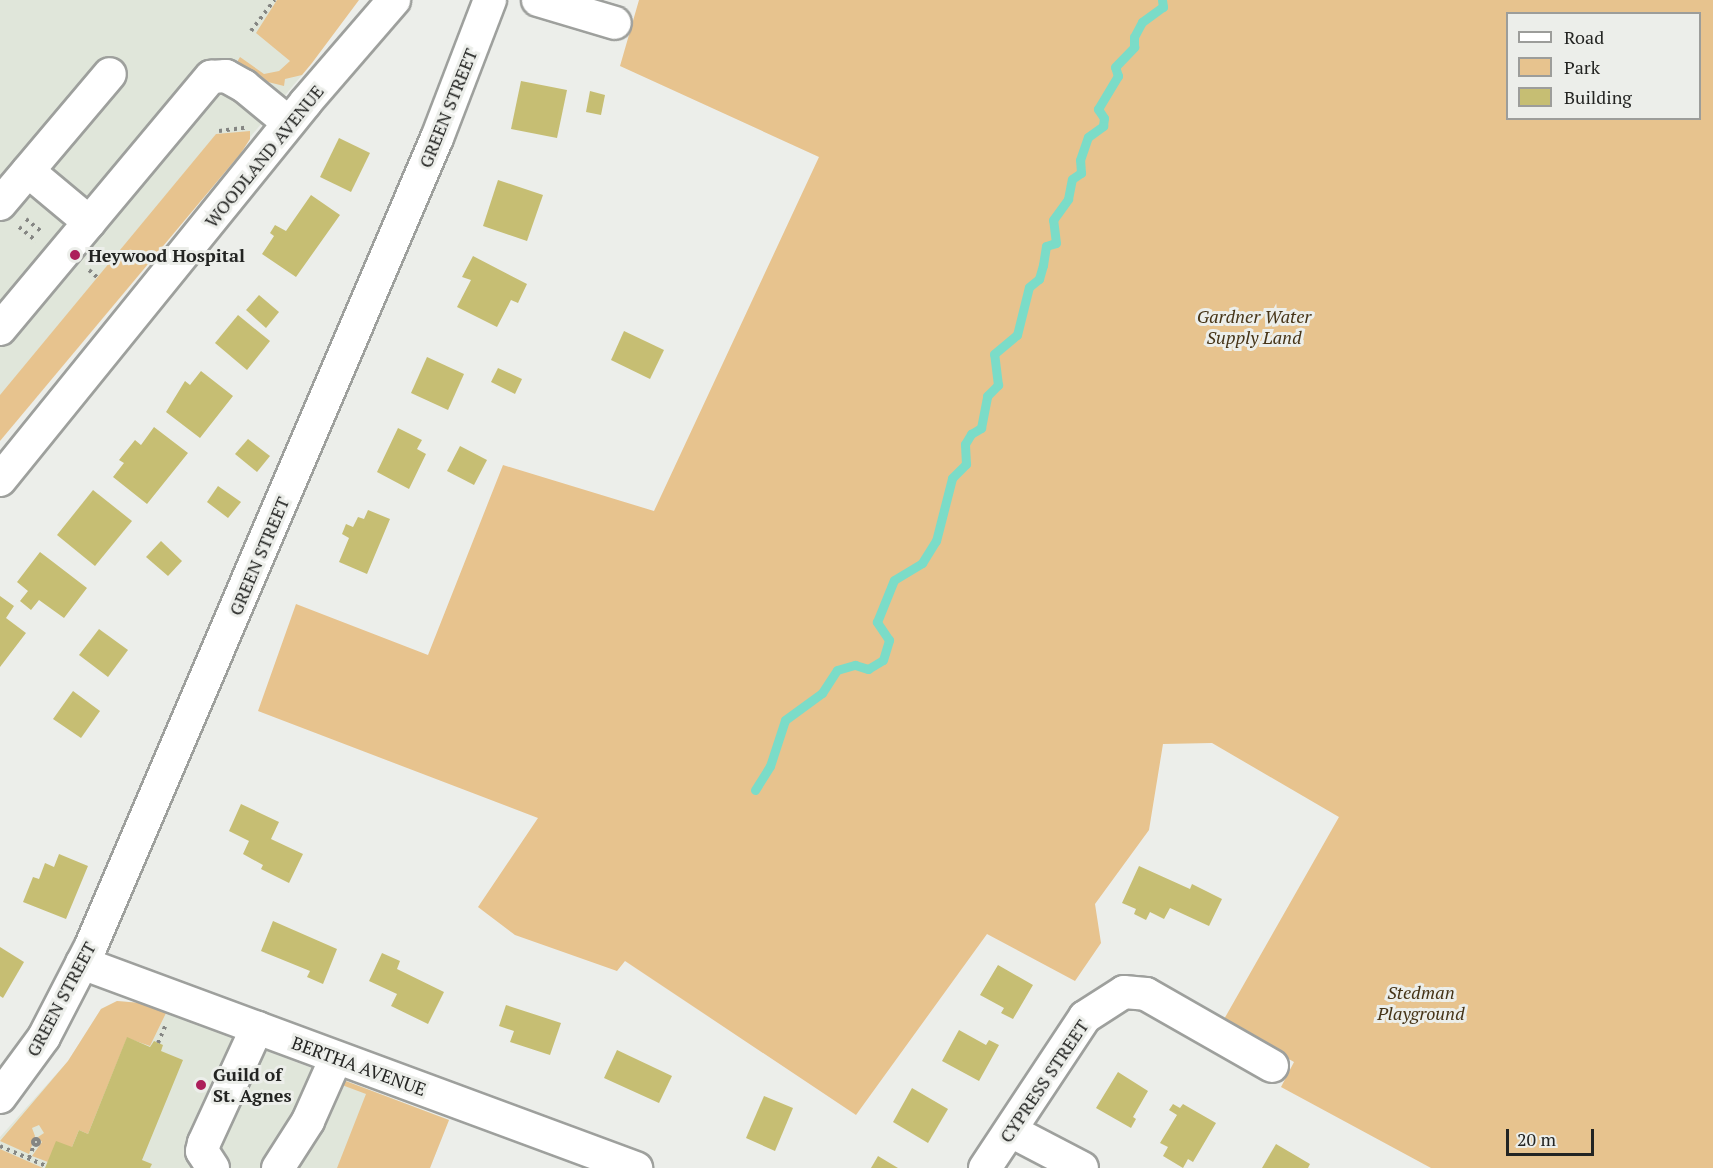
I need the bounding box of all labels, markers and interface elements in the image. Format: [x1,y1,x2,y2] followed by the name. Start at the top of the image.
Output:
[1506,12,1701,120] legend
[1564,25,1604,49] text: Road
[414,45,482,171] street label: GREEN STREET
[1564,55,1600,79] text: Park
[200,80,328,232] street label: WOODLAND AVENUE
[1564,85,1632,109] text: Building
[88,244,245,266] place label: Heywood Hospital
[66,246,84,264] marker: Heywood Hospital
[1197,306,1311,348] park label: Gardner Water Supply Land
[224,493,294,619] street label: GREEN STREET
[22,938,100,1060] street label: GREEN STREET
[1377,982,1465,1024] park label: Stedman Playground
[995,1016,1093,1146] street label: CYPRESS STREET
[289,1032,429,1100] street label: BERTHA AVENUE
[213,1064,292,1106] place label: Guild of St. Agnes
[194,1078,208,1092] marker: Guild of St. Agnes
[1509,1117,1598,1155] scale bar
[1517,1127,1556,1151] text: 20 m

